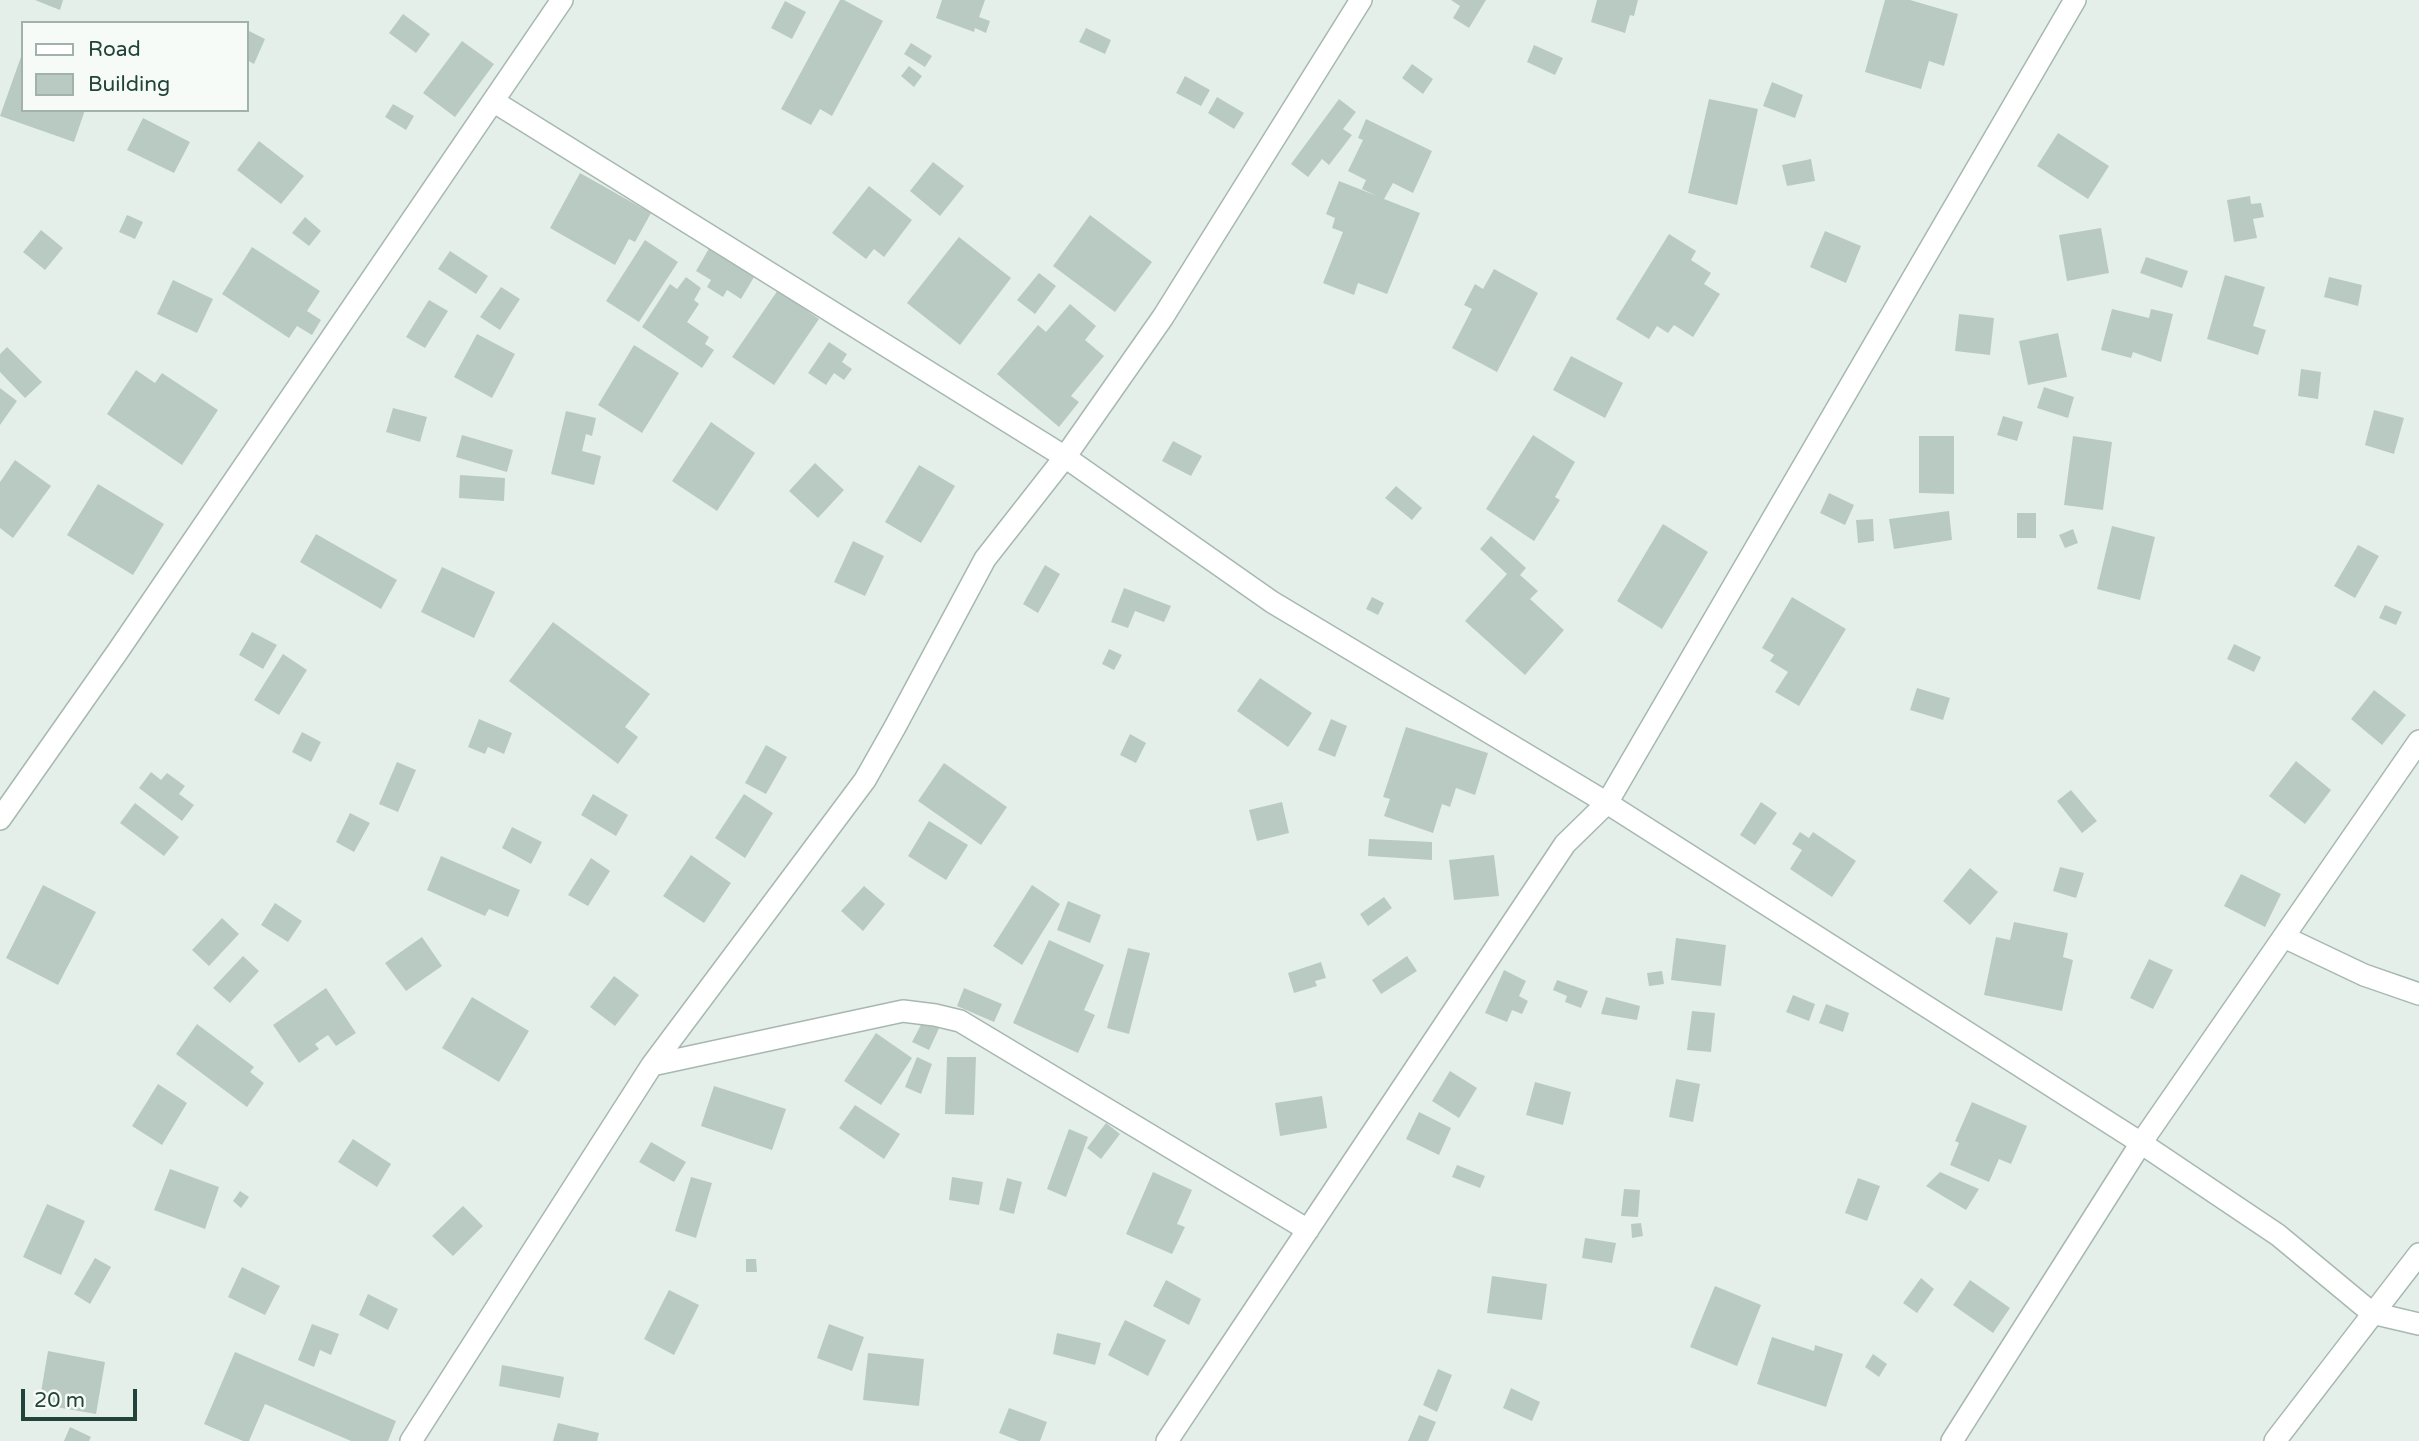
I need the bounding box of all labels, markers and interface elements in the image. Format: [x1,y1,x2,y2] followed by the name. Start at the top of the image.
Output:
[21,21,248,112] legend
[88,37,141,62] text: Road
[88,72,170,97] text: Building
[24,1374,140,1418] scale bar
[34,1388,85,1413] text: 20 m

